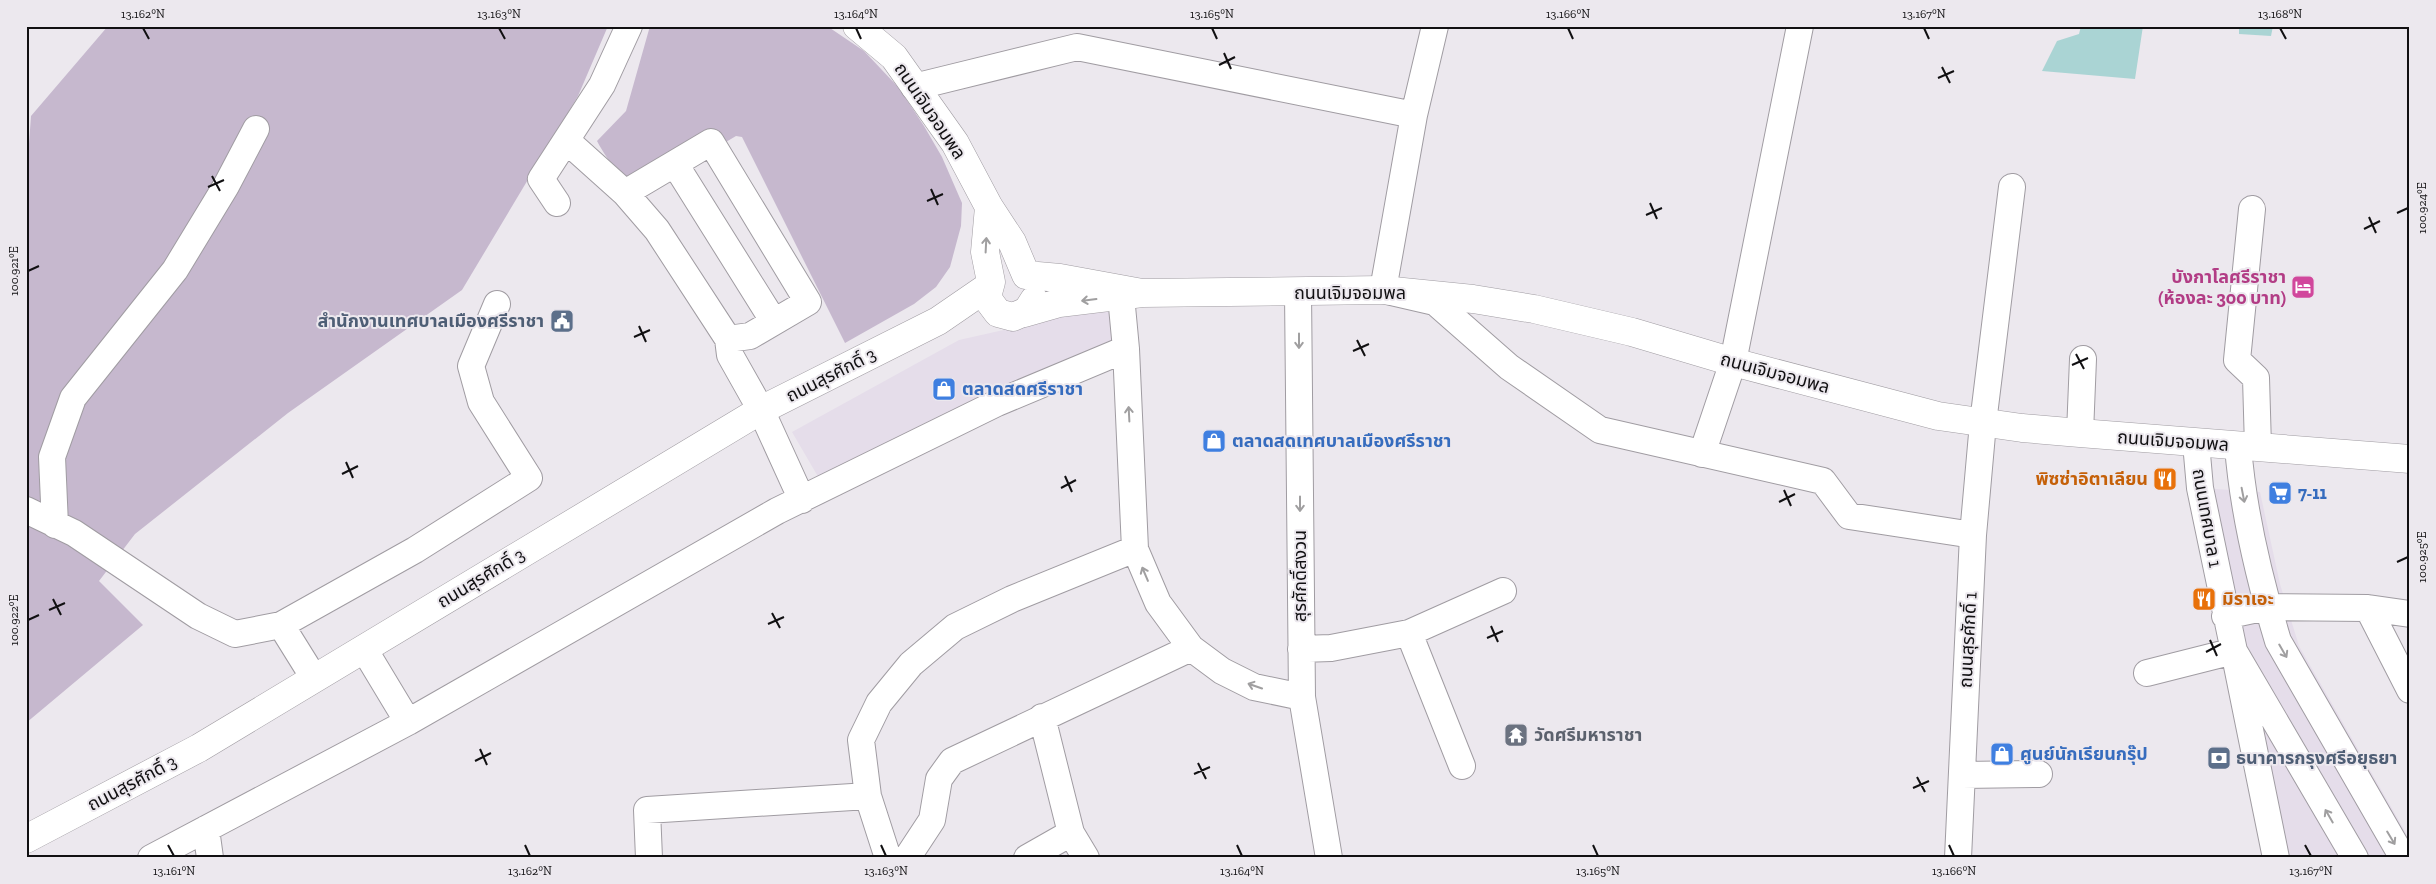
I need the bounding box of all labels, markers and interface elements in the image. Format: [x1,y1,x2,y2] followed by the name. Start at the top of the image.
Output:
[121,7,165,21] text: 13.162°N
[477,7,521,21] text: 13.163°N
[834,7,878,21] text: 13.164°N
[1190,7,1234,21] text: 13.165°N
[1546,7,1590,21] text: 13.166°N
[1902,7,1946,21] text: 13.167°N
[2258,7,2302,21] text: 13.168°N
[890,58,970,164] street label: ถนนเจิมจอมพล
[2415,182,2429,234] text: 100.924°E
[981,237,990,253] one-way arrow
[7,246,21,296] text: 100.921°E
[2158,266,2286,309] place label: บังกาโลศรีราชา (ห้องละ 300 บาท)
[2290,274,2316,300] hotel icon: บังกาโลศรีราชา (ห้องละ 300 บาท)
[1294,282,1406,304] street label: ถนนเจิมจอมพล
[1081,295,1097,305] one-way arrow
[549,308,575,334] public building icon: สำนักงานเทศบาลเมืองศรีราชา
[317,310,544,332] place label: สำนักงานเทศบาลเมืองศรีราชา
[1294,332,1304,349] one-way arrow
[782,343,880,407] street label: ถนนสุรศักดิ์ 3
[1718,348,1832,398] street label: ถนนเจิมจอมพล
[931,376,957,402] shop icon: ตลาดสดศรีราชา
[962,378,1083,400] place label: ตลาดสดศรีราชา
[1124,406,1133,422] one-way arrow
[2116,426,2230,456] street label: ถนนเจิมจอมพล
[1201,428,1227,454] shop icon: ตลาดสดเทศบาลเมืองศรีราชา
[1232,430,1451,452] place label: ตลาดสดเทศบาลเมืองศรีราชา
[2152,466,2178,492] restaurant icon: พิซซ่าอิตาเลียน
[2187,467,2227,569] street label: ถนนเทศบาล 1
[2035,468,2148,490] place label: พิซซ่าอิตาเลียน
[2267,480,2293,506] supermarket icon: 7-11
[2298,482,2327,504] place label: 7-11
[2238,486,2248,502] one-way arrow
[1295,495,1305,511] one-way arrow
[1289,530,1311,622] street label: สุรศักดิ์สงวน
[2415,531,2429,583] text: 100.925°E
[433,543,529,613] street label: ถนนสุรศักดิ์ 3
[1140,567,1150,582] one-way arrow
[2191,586,2217,612] restaurant icon: มิราเอะ
[2222,588,2274,610] place label: มิราเอะ
[1954,591,1982,689] street label: ถนนสุรศักดิ์ 1
[7,594,21,646] text: 100.922°E
[2279,644,2289,658] one-way arrow
[1247,681,1263,690] one-way arrow
[1503,722,1529,748] temple icon: วัดศรีมหาราชา
[1534,724,1642,746] place label: วัดศรีมหาราชา
[1989,741,2015,767] shop icon: ศูนย์นักเรียนกรุ๊ป
[2020,743,2148,765] place label: ศูนย์นักเรียนกรุ๊ป
[2206,745,2232,771] bank icon: ธนาคารกรุงศรีอยุธยา
[2236,747,2397,769] place label: ธนาคารกรุงศรีอยุธยา
[84,750,181,816] street label: ถนนสุรศักดิ์ 3
[2324,810,2334,824] one-way arrow
[2386,830,2396,844] one-way arrow
[153,864,195,878] text: 13.161°N
[508,864,552,878] text: 13.162°N
[864,864,908,878] text: 13.163°N
[1220,864,1264,878] text: 13.164°N
[1576,864,1620,878] text: 13.165°N
[1932,864,1976,878] text: 13.166°N
[2289,864,2333,878] text: 13.167°N

